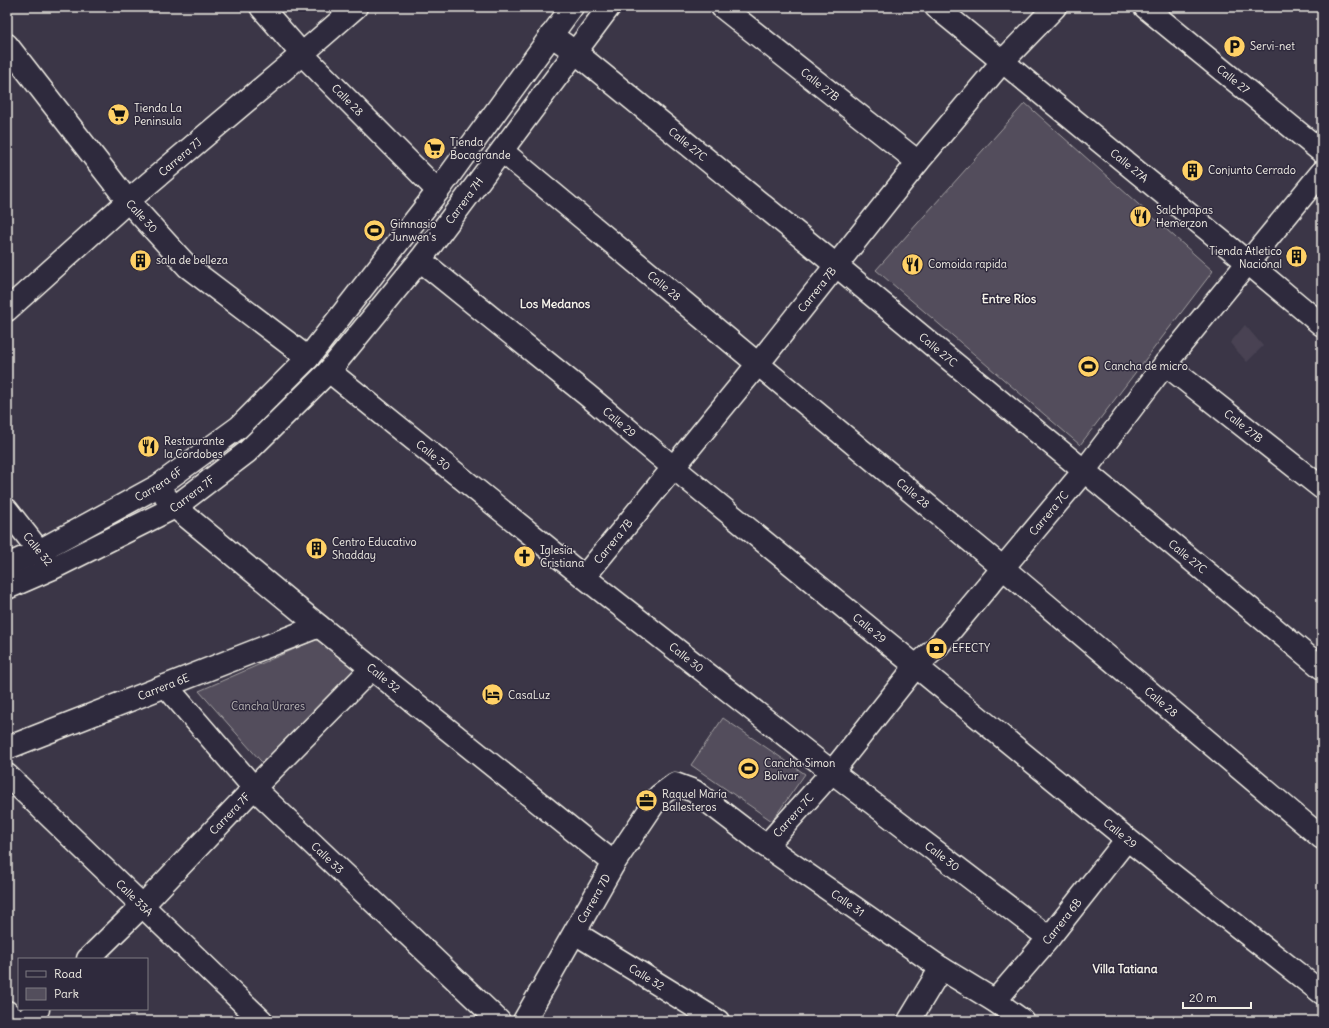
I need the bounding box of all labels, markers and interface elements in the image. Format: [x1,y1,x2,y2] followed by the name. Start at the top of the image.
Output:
[1222,33,1248,59] parking icon: Servi-net
[1250,39,1295,53] place label: Servi-net
[1214,62,1253,97] street label: Calle 27
[798,65,842,104] street label: Calle 27B
[329,81,366,119] street label: Calle 28
[106,101,132,127] supermarket icon: Tienda La Peninsula
[134,101,182,128] place label: Tienda La Peninsula
[666,124,710,164] street label: Calle 27C
[156,135,205,179] street label: Carrera 7J
[422,135,448,161] supermarket icon: Tienda Bocagrande
[450,135,511,162] place label: Tienda Bocagrande
[1107,146,1151,185] street label: Calle 27A
[1180,157,1206,183] building icon: Conjunto Cerrado
[1208,163,1296,177] place label: Conjunto Cerrado
[442,175,486,227] street label: Carrera 7H
[123,197,161,236] street label: Calle 30
[1127,203,1153,229] restaurant icon: Salchpapas Hemerzon
[1156,203,1213,230] place label: Salchpapas Hemerzon
[361,217,387,243] sports icon: Gimnasio Junwen's
[390,217,436,244] place label: Gimnasio Junwen's
[1209,244,1282,271] place label: Tienda Atletico Nacional
[1284,244,1310,270] building icon: Tienda Atletico Nacional
[127,247,153,273] building icon: sala de belleza
[899,251,925,277] restaurant icon: Comoida rapida
[156,253,228,267] place label: sala de belleza
[928,257,1007,271] place label: Comoida rapida
[795,264,839,315] street label: Carrera 7B
[645,268,684,304] street label: Calle 28
[982,291,1037,306] district label: Entre Ríos
[520,296,591,311] district label: Los Medanos
[916,330,960,370] street label: Calle 27C
[1075,353,1101,379] sports icon: Cancha de micro
[1104,359,1188,373] place label: Cancha de micro
[600,404,639,440] street label: Calle 29
[1221,406,1266,446] street label: Calle 27B
[136,434,162,460] restaurant icon: Restaurante la Cordobes
[164,434,225,461] place label: Restaurante la Cordobes
[413,437,453,473] street label: Calle 30
[132,464,185,504] street label: Carrera 6F
[167,472,217,516] street label: Carrera 7F
[894,475,933,511] street label: Calle 28
[1026,488,1071,538] street label: Carrera 7C
[591,516,636,567] street label: Carrera 7B
[20,529,56,569] street label: Calle 32
[304,535,330,561] building icon: Centro Educativo Shadday
[332,535,417,562] place label: Centro Educativo Shadday
[1166,537,1210,576] street label: Calle 27C
[511,543,537,569] church icon: Iglesia Cristiana
[540,543,584,570] place label: Iglesia Cristiana
[850,610,889,646] street label: Calle 29
[923,635,949,661] bank icon: EFECTY
[666,639,707,675] street label: Calle 30
[952,641,990,655] place label: EFECTY
[364,660,403,696] street label: Calle 32
[136,670,191,703] street label: Carrera 6E
[480,682,506,708] hotel icon: CasaLuz
[1142,684,1181,720] street label: Calle 28
[508,688,550,702] place label: CasaLuz
[231,699,305,713] park label: Cancha Urares
[735,756,761,782] sports icon: Cancha Simon Bolivar
[764,756,835,783] place label: Cancha Simon Bolivar
[634,787,660,813] office icon: Raquel María Ballesteros
[662,787,727,814] place label: Raquel María Ballesteros
[206,790,253,838] street label: Carrera 7F
[770,791,816,840] street label: Carrera 7C
[1101,816,1140,851] street label: Calle 29
[922,838,962,874] street label: Calle 30
[308,839,347,876] street label: Calle 33
[574,871,613,926] street label: Carrera 7D
[113,877,156,919] street label: Calle 33A
[828,887,867,919] street label: Calle 31
[1040,896,1084,947] street label: Carrera 6B
[18,958,148,1010] legend
[626,961,667,993] street label: Calle 32
[1092,961,1158,976] district label: Villa Tatiana
[54,966,82,981] text: Road
[1183,984,1251,1010] scale bar
[54,986,79,1001] text: Park
[1189,990,1217,1005] text: 20 m

